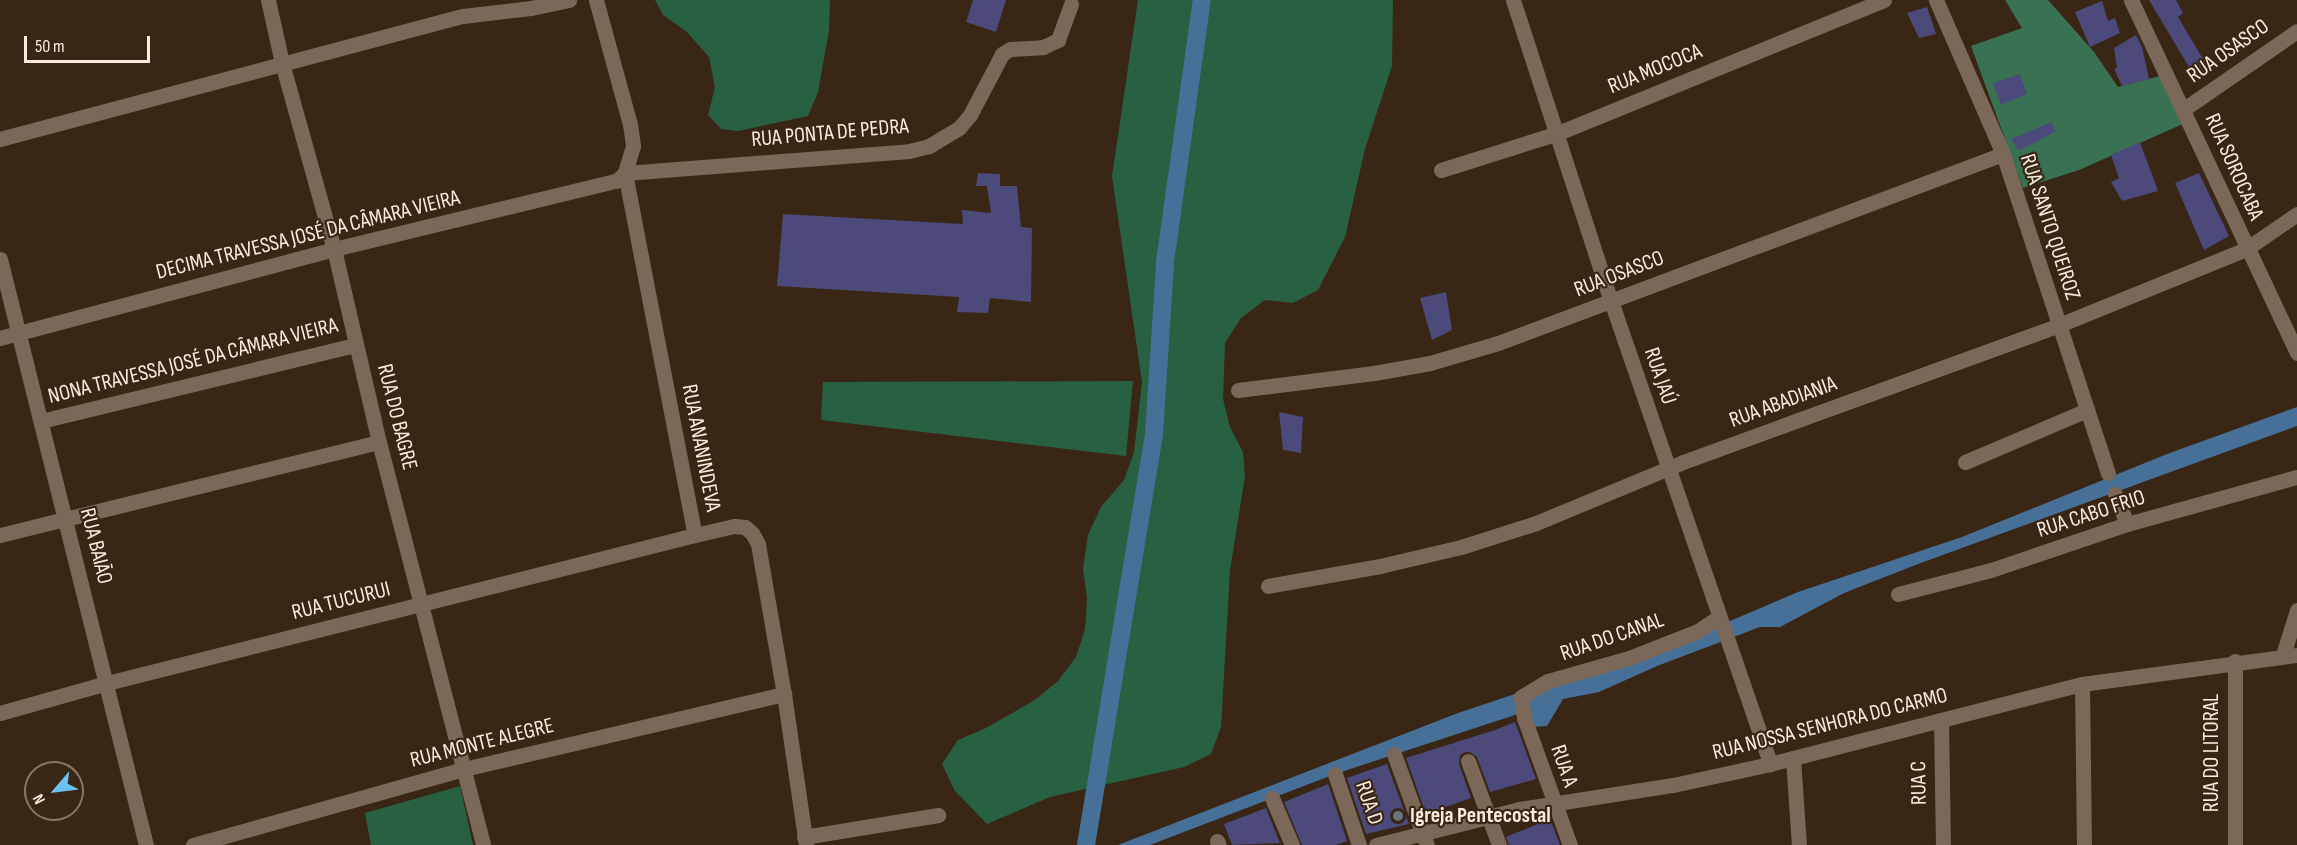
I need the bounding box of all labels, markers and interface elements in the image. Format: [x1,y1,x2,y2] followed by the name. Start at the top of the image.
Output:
[2182,13,2274,89] street label: RUA OSASCO
[27,24,153,62] scale bar
[35,36,65,57] text: 50 m
[1604,38,1706,100] street label: RUA MOCOCA
[2199,110,2269,224] street label: RUA SOROCABA
[750,113,910,153] street label: RUA PONTA DE PEDRA
[2014,151,2086,303] street label: RUA SANTO QUEIROZ
[153,184,463,286] street label: DECIMA TRAVESSA JOSÉ DA CÂMARA VIEIRA
[1570,245,1668,303] street label: RUA OSASCO
[45,312,341,410] street label: NONA TRAVESSA JOSÉ DA CÂMARA VIEIRA
[1638,344,1682,408] street label: RUA JAÚ
[371,361,423,473] street label: RUA DO BAGRE
[1726,370,1840,434] street label: RUA ABADIANIA
[676,382,726,514] street label: RUA ANANINDEVA
[2034,484,2148,544] street label: RUA CABO FRIO
[74,505,118,587] street label: RUA BAIÃO
[289,576,393,626] street label: RUA TUCURUI
[1557,607,1667,667] street label: RUA DO CANAL
[1710,682,1950,766] street label: RUA NOSSA SENHORA DO CARMO
[2199,694,2225,812] street label: RUA DO LITORAL
[408,712,556,774] street label: RUA MONTE ALEGRE
[1545,741,1583,791] street label: RUA A
[24,761,84,821] north arrow
[1905,761,1933,805] street label: RUA C
[1349,778,1389,828] street label: RUA D
[29,791,50,807] text: N
[1410,803,1551,829] place label: Igreja Pentecostal
[1391,809,1405,823] marker: Igreja Pentecostal

